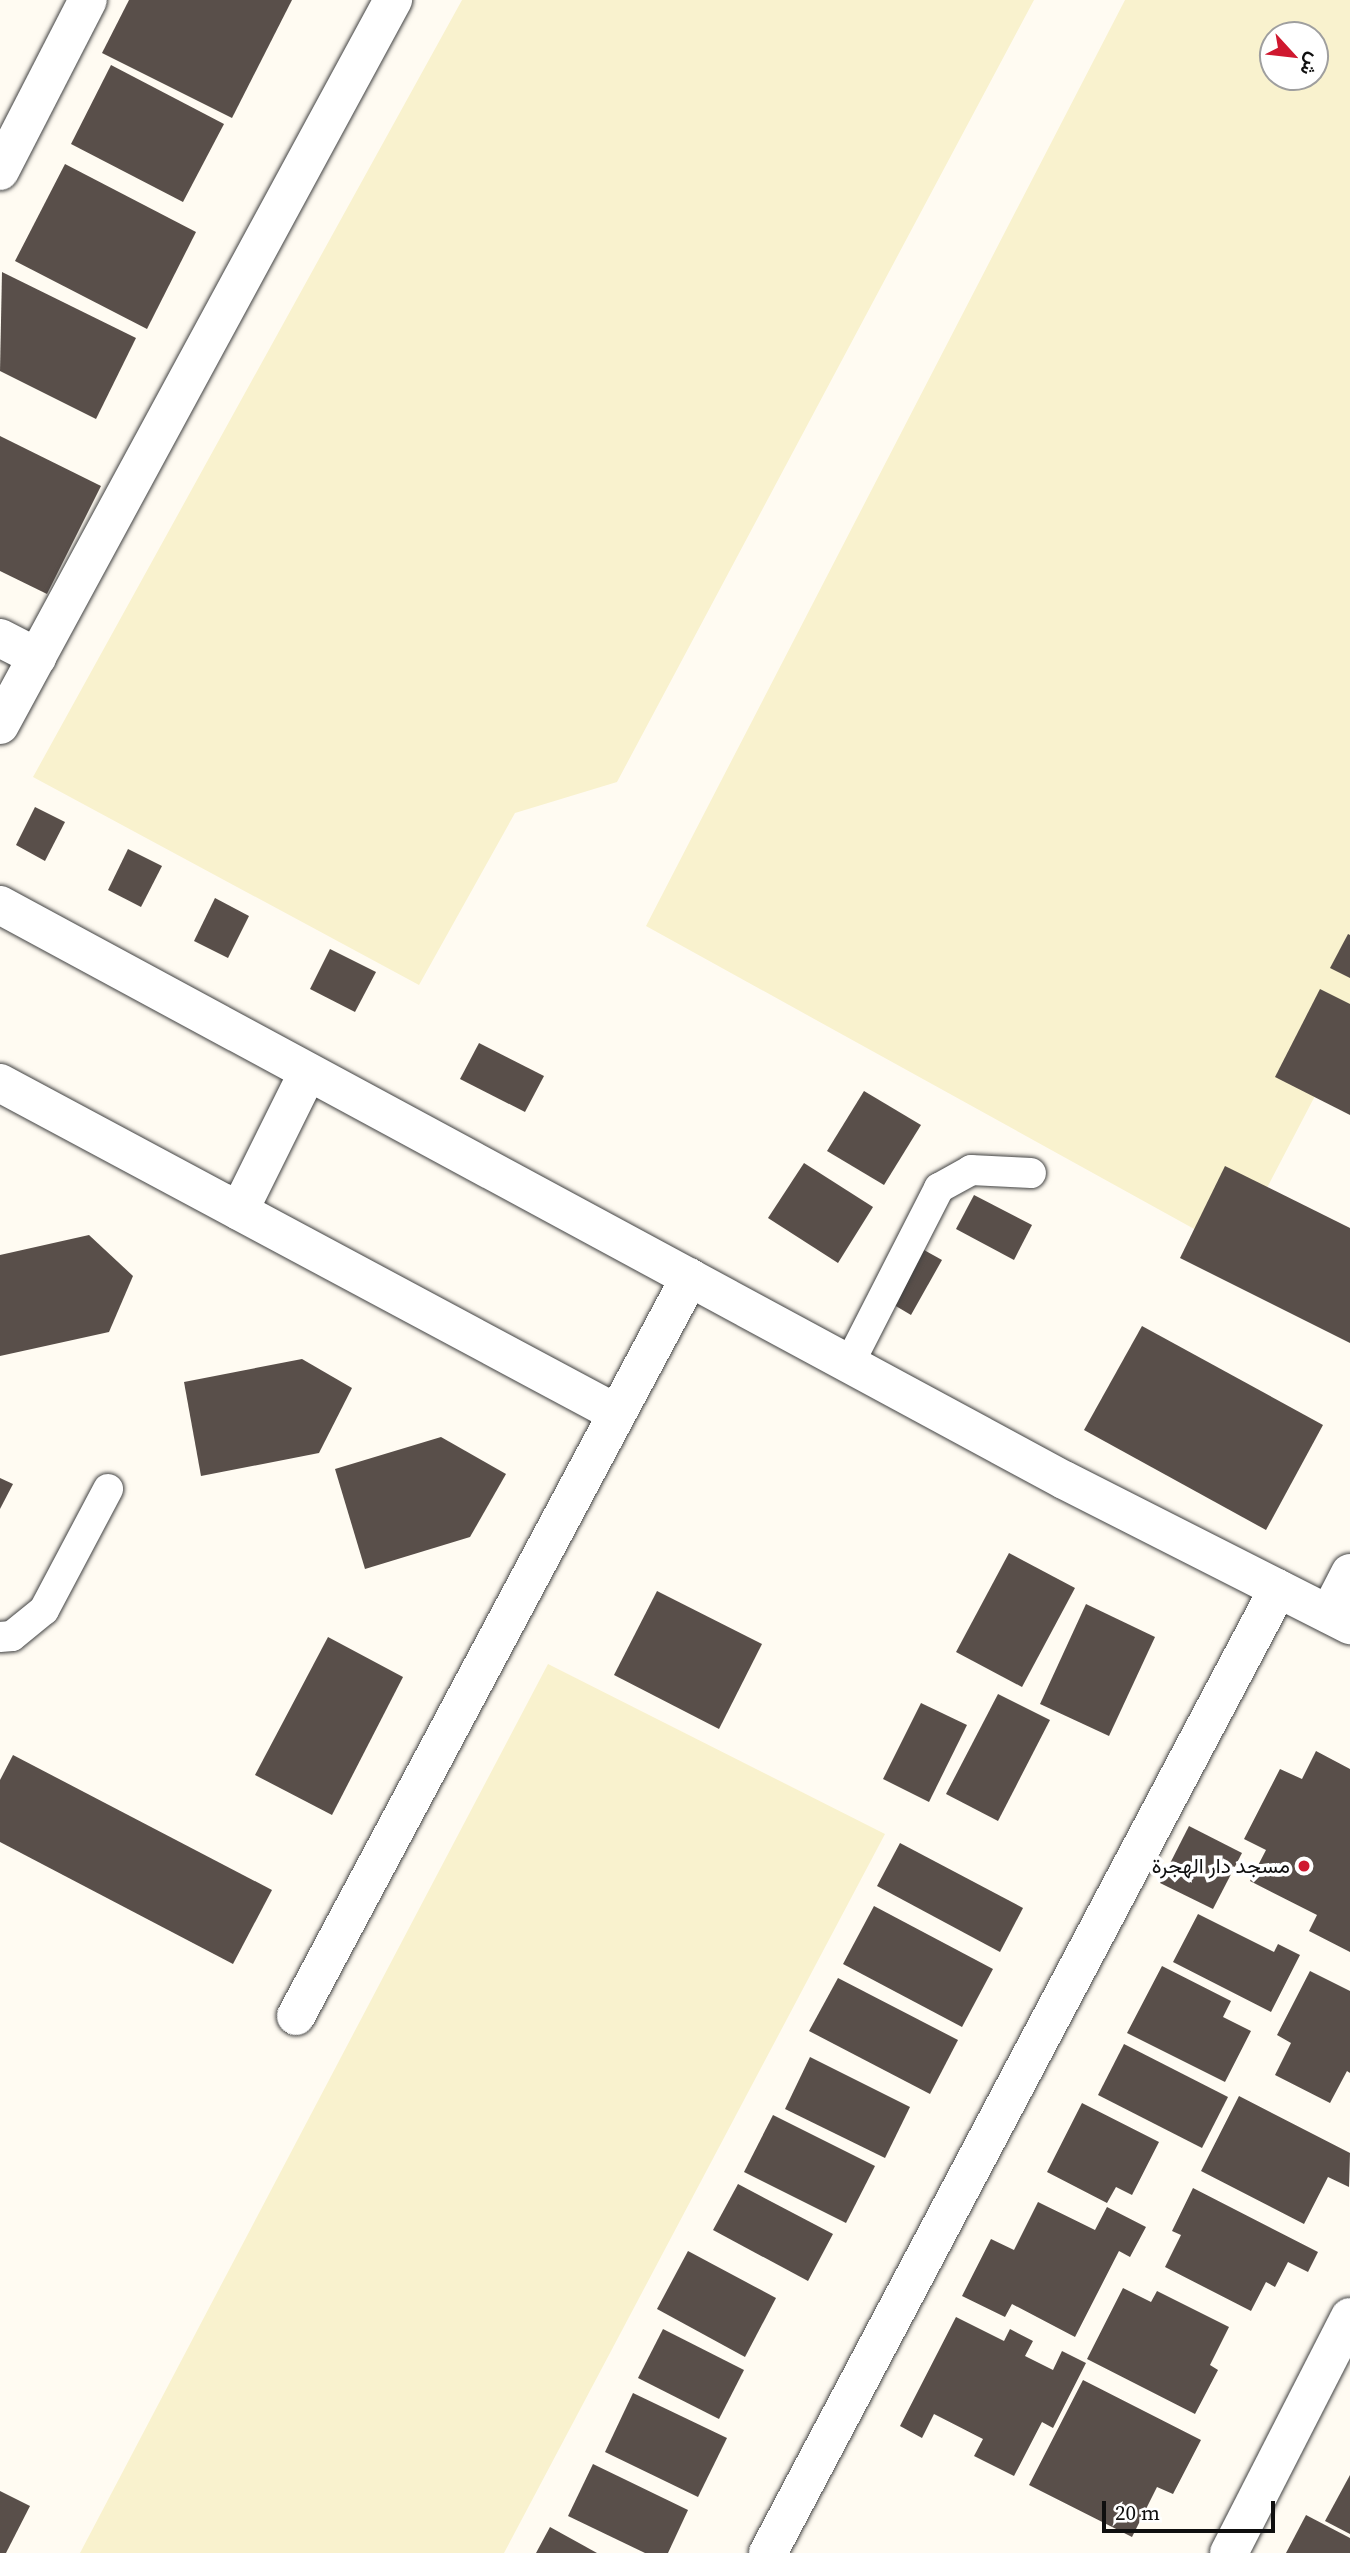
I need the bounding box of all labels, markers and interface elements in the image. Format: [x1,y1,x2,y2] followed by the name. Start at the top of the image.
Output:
[1259,21,1329,91] north arrow
[1294,49,1328,81] text: ش
[1152,1853,1290,1879] place label: مسجد دار الهجرة
[1296,1858,1312,1874] marker: مسجد دار الهجرة
[1105,2486,1278,2530] scale bar
[1115,2498,1160,2527] text: 20 m

